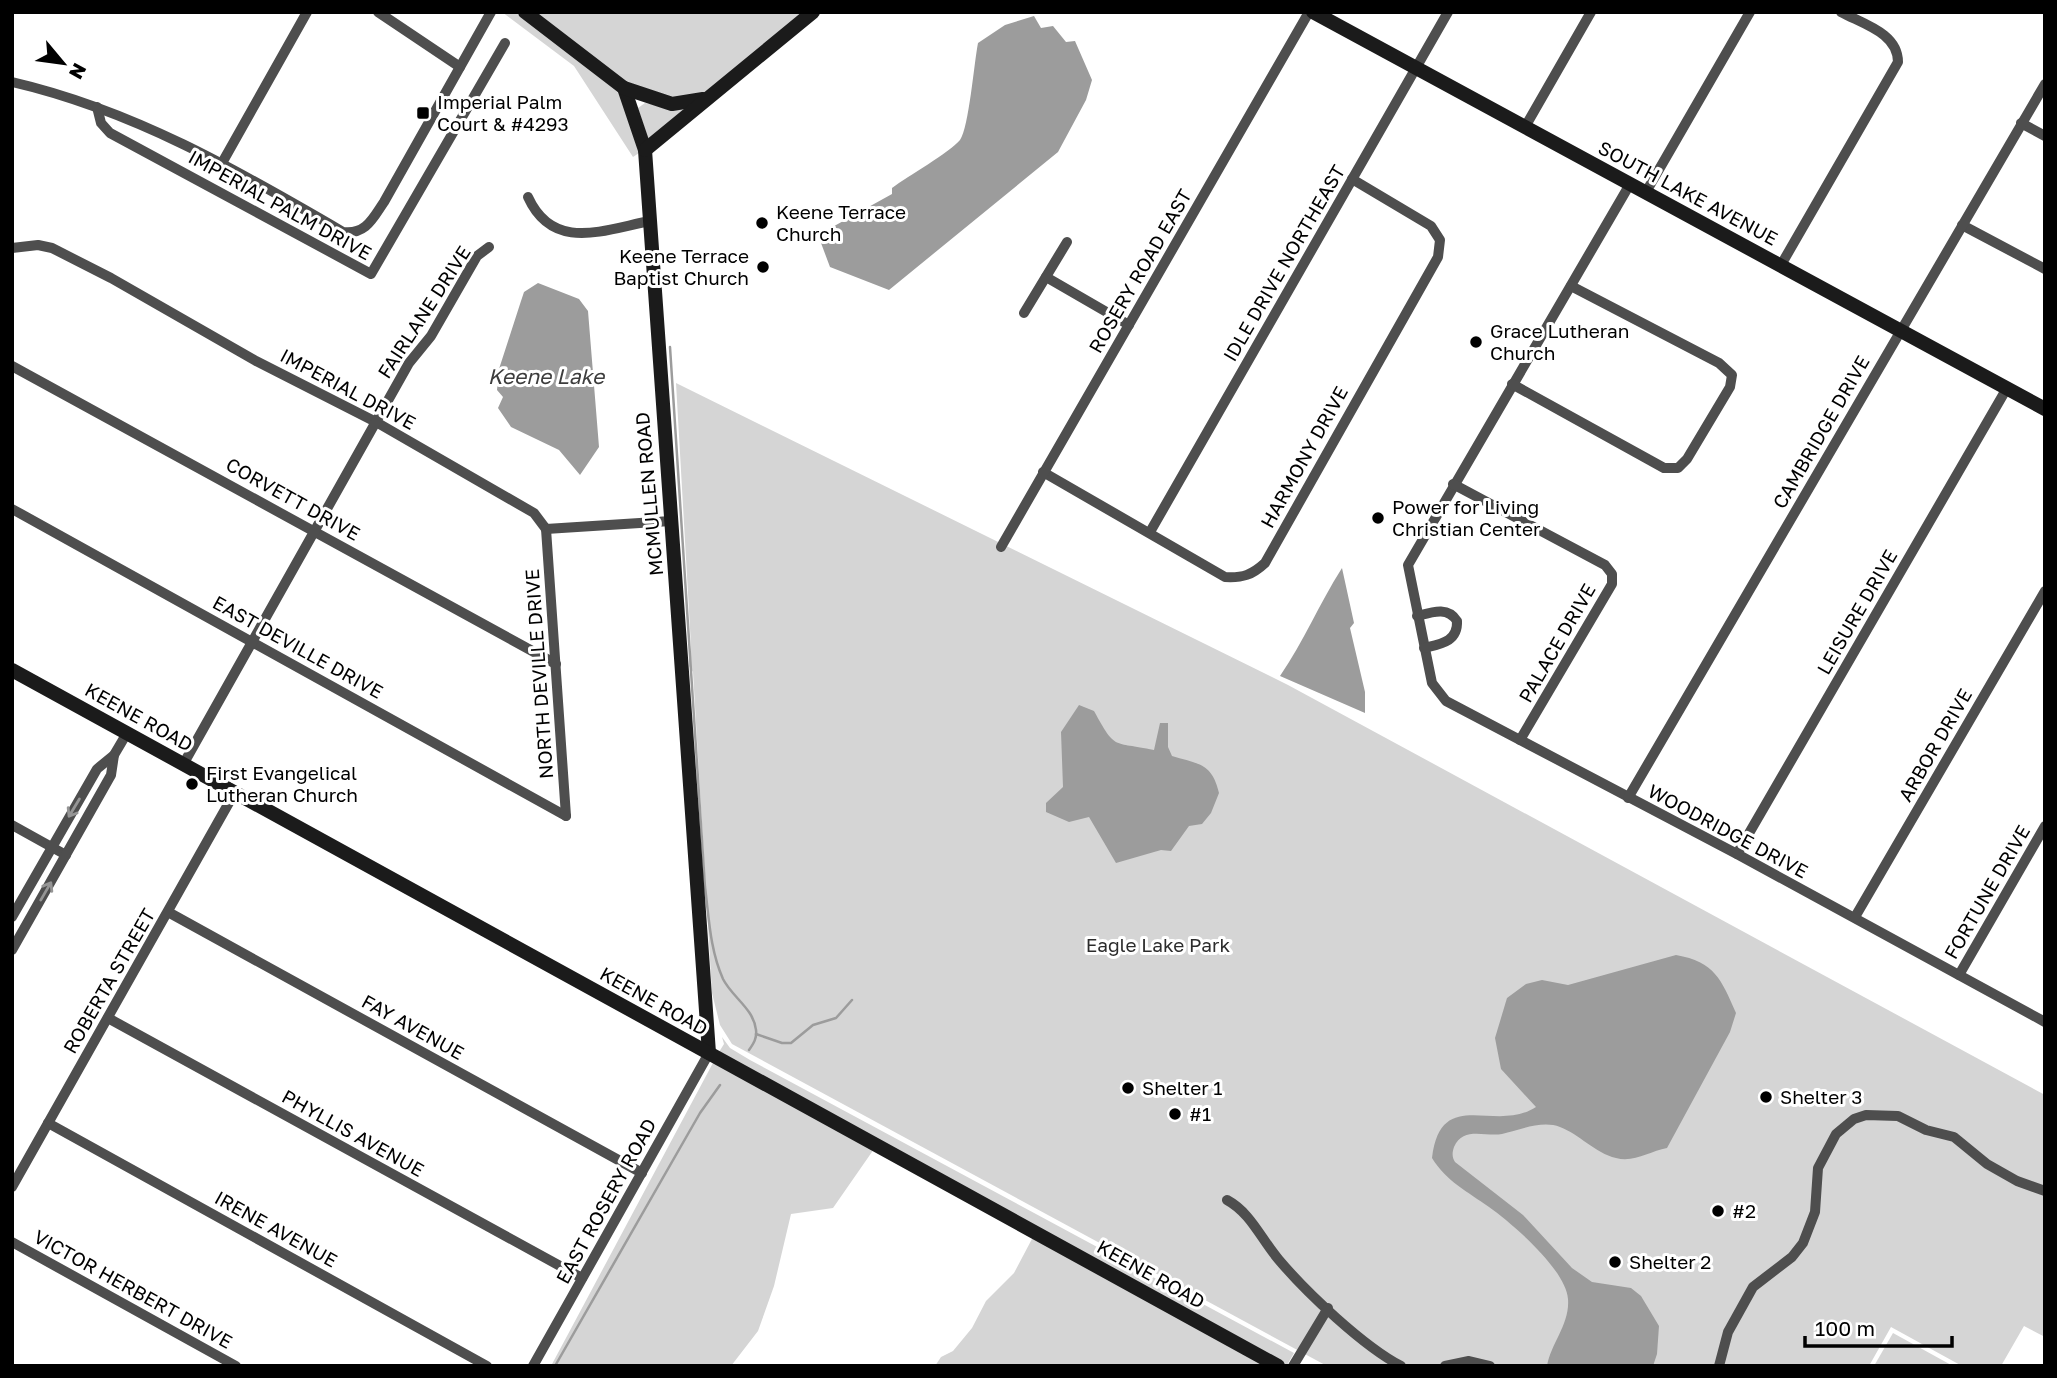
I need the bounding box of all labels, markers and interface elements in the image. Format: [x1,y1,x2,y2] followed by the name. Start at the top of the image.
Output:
[28,28,98,98] north arrow
[65,60,92,83] text: N
[437,90,569,135] place label: Imperial Palm Court & #4293
[415,105,431,121] marker: Imperial Palm Court & #4293
[1595,135,1782,250] street label: SOUTH LAKE AVENUE
[185,145,376,264] street label: IMPERIAL PALM DRIVE
[1218,160,1349,365] street label: IDLE DRIVE NORTHEAST
[1083,185,1196,357] street label: ROSERY ROAD EAST
[776,200,906,245] place label: Keene Terrace Church
[754,215,770,231] marker: Keene Terrace Church
[372,241,475,382] street label: FAIRLANE DRIVE
[613,244,749,289] place label: Keene Terrace Baptist Church
[755,259,771,275] marker: Keene Terrace Baptist Church
[1490,319,1629,364] place label: Grace Lutheran Church
[1468,334,1484,350] marker: Grace Lutheran Church
[277,343,420,434] street label: IMPERIAL DRIVE
[1767,351,1874,512] street label: CAMBRIDGE DRIVE
[488,363,606,389] water label: Keene Lake
[1255,382,1352,532] street label: HARMONY DRIVE
[630,411,667,577] street label: MCMULLEN ROAD
[222,452,364,545] street label: CORVETT DRIVE
[1392,495,1541,540] place label: Power for Living Christian Center
[1370,510,1386,526] marker: Power for Living Christian Center
[1812,545,1902,678] street label: LEISURE DRIVE
[520,568,557,780] street label: NORTH DEVILLE DRIVE
[1513,579,1600,706] street label: PALACE DRIVE
[209,590,387,703] street label: EAST DEVILLE DRIVE
[81,677,197,756] street label: KEENE ROAD
[1893,684,1976,805] street label: ARBOR DRIVE
[206,761,358,806] place label: First Evangelical Lutheran Church
[184,776,200,792] marker: First Evangelical Lutheran Church
[1644,779,1812,882] street label: WOODRIDGE DRIVE
[67,798,81,818] one-way arrow
[1939,821,2034,963] street label: FORTUNE DRIVE
[40,881,53,902] one-way arrow
[58,904,160,1057] street label: ROBERTA STREET
[1086,933,1231,956] park label: Eagle Lake Park
[596,961,712,1040] street label: KEENE ROAD
[358,989,468,1064] street label: FAY AVENUE
[1142,1076,1223,1099] place label: Shelter 1
[1120,1080,1136,1096] marker: Shelter 1
[278,1084,428,1181] street label: PHYLLIS AVENUE
[1780,1085,1862,1108] place label: Shelter 3
[1758,1089,1774,1105] marker: Shelter 3
[1189,1102,1211,1125] place label: #1
[1167,1106,1183,1122] marker: #1
[551,1114,661,1287] street label: EAST ROSERY ROAD
[211,1185,342,1272] street label: IRENE AVENUE
[1732,1199,1756,1222] place label: #2
[1710,1203,1726,1219] marker: #2
[30,1224,237,1353] street label: VICTOR HERBERT DRIVE
[1093,1234,1209,1313] street label: KEENE ROAD
[1629,1250,1711,1273] place label: Shelter 2
[1607,1254,1623,1270] marker: Shelter 2
[1805,1304,1952,1348] scale bar
[1815,1315,1875,1341] text: 100 m

